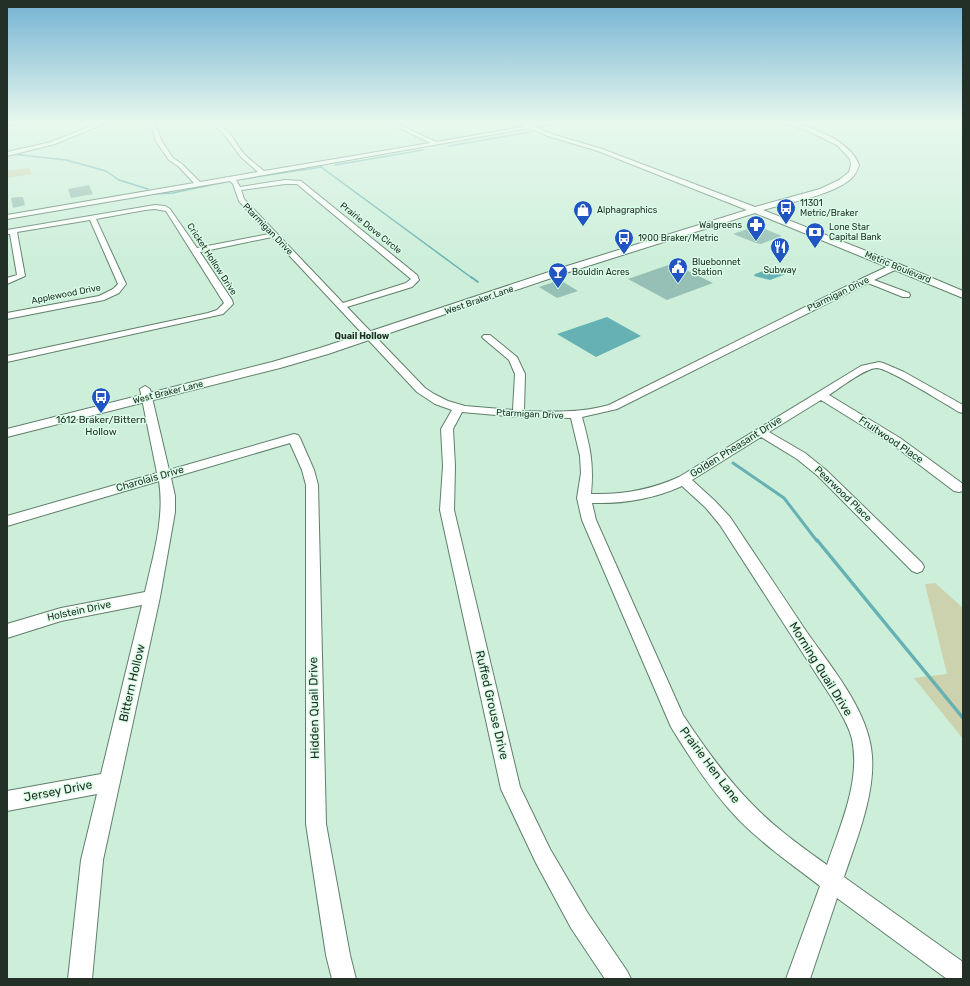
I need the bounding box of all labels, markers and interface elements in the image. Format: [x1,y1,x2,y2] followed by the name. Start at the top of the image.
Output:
[775,197,797,225] bus stop icon: 11301 Metric/Braker
[800,198,859,218] place label: 11301 Metric/Braker
[572,199,594,227] shop icon: Alphagraphics
[338,200,404,256] street label: Prairie Dove Circle
[241,201,295,257] street label: Ptarmigan Drive
[597,205,658,215] place label: Alphagraphics
[745,214,767,242] pharmacy icon: Walgreens
[699,220,742,230] place label: Walgreens
[185,221,239,297] street label: Cricket Hollow Drive
[804,221,826,249] bank icon: Lone Star Capital Bank
[829,222,882,242] place label: Lone Star Capital Bank
[613,227,635,255] bus stop icon: 1900 Braker/Metric
[638,233,719,243] place label: 1900 Braker/Metric
[769,236,791,264] restaurant icon: Subway
[863,249,933,285] street label: Metric Boulevard
[667,256,689,284] public building icon: Bluebonnet Station
[692,257,741,277] place label: Bluebonnet Station
[547,261,569,289] bar icon: Bouldin Acres
[763,265,797,275] place label: Subway
[572,267,630,277] place label: Bouldin Acres
[805,275,871,313] street label: Ptarmigan Drive
[30,282,102,306] street label: Applewood Drive
[443,284,515,316] street label: West Braker Lane
[335,331,390,341] district label: Quail Hollow
[132,378,204,406] street label: West Braker Lane
[90,386,112,414] bus stop icon: 1612 Braker/Bittern Hollow
[496,407,564,421] street label: Ptarmigan Drive
[56,414,146,438] place label: 1612 Braker/Bittern Hollow
[688,414,784,480] street label: Golden Pheasant Drive
[857,414,926,466] street label: Fruitwood Place
[115,464,186,494] street label: Charolais Drive
[812,464,874,524] street label: Pearwood Place
[46,598,112,624] street label: Holstein Drive
[786,619,856,719] street label: Morning Quail Drive
[116,642,148,723] street label: Bittern Hollow
[473,649,511,761] street label: Ruffed Grouse Drive
[306,656,322,759] street label: Hidden Quail Drive
[677,724,743,806] street label: Prairie Hen Lane
[22,777,94,805] street label: Jersey Drive

